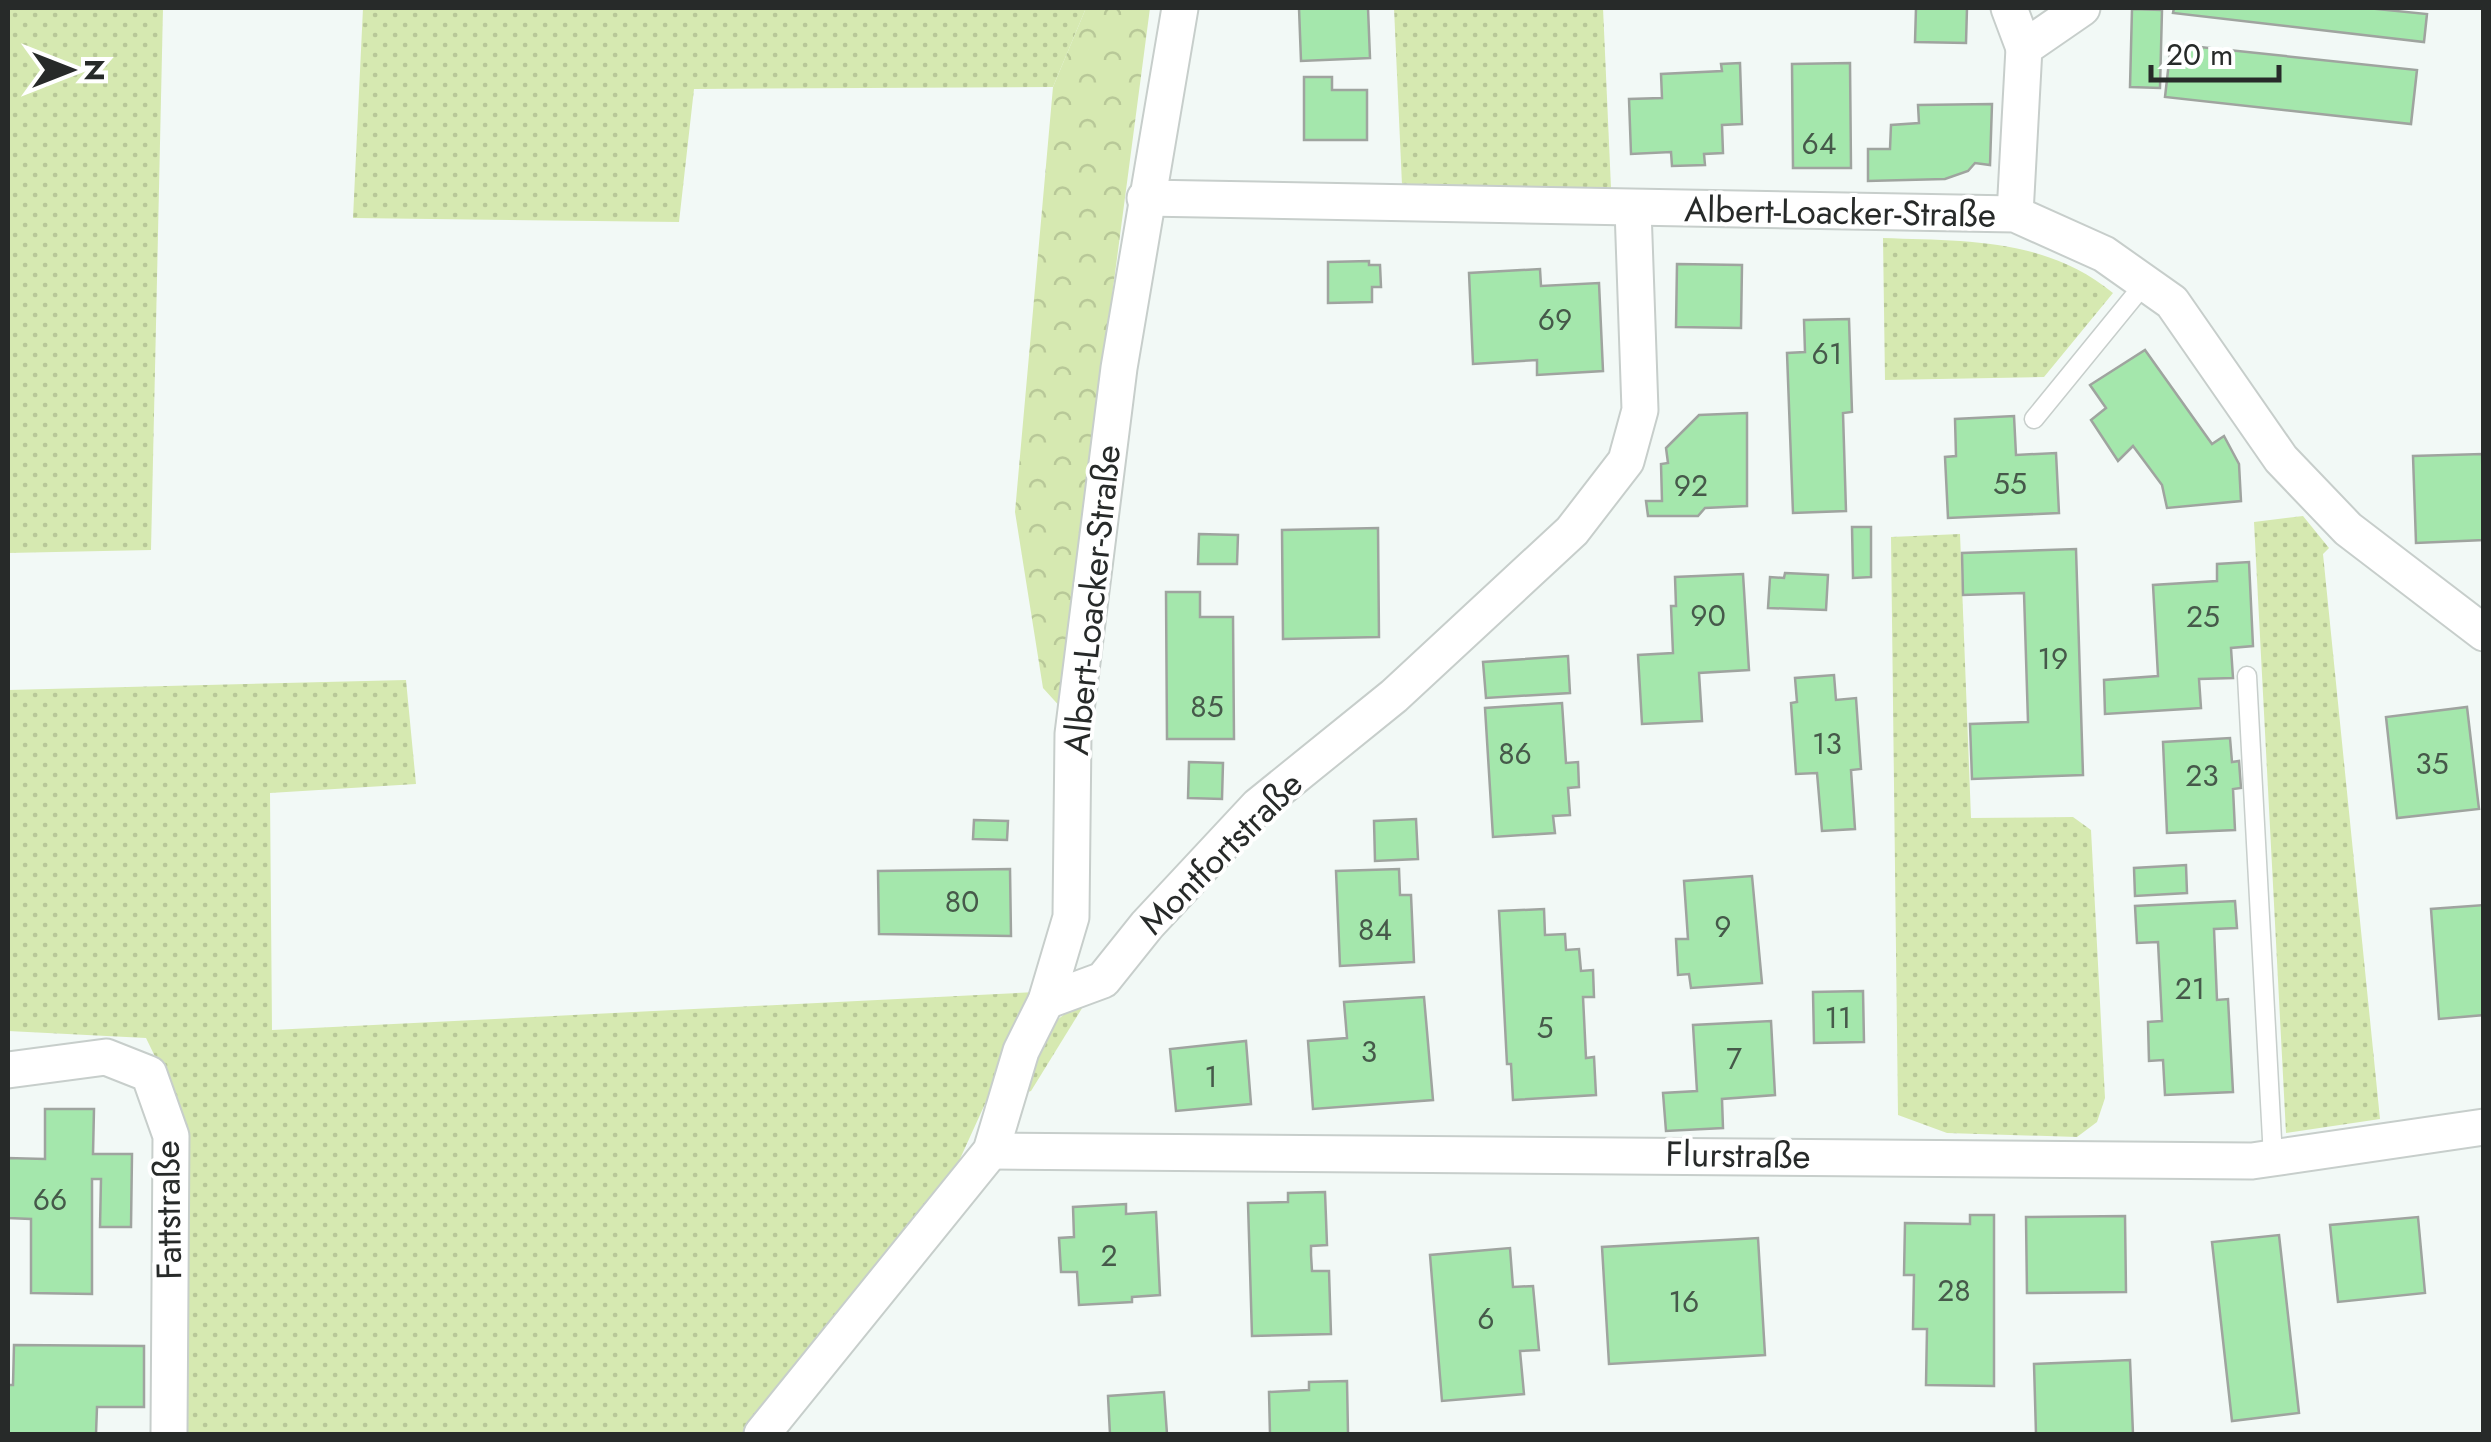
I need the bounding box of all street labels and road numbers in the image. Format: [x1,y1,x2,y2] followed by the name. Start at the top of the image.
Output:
[1684,184,1996,240] street label: Albert-Loacker-Straße
[1051,442,1133,758] street label: Albert-Loacker-Straße
[1128,760,1314,946] street label: Montfortstraße
[1665,1129,1811,1181] street label: Flurstraße
[142,1140,194,1280] street label: Fattstraße

